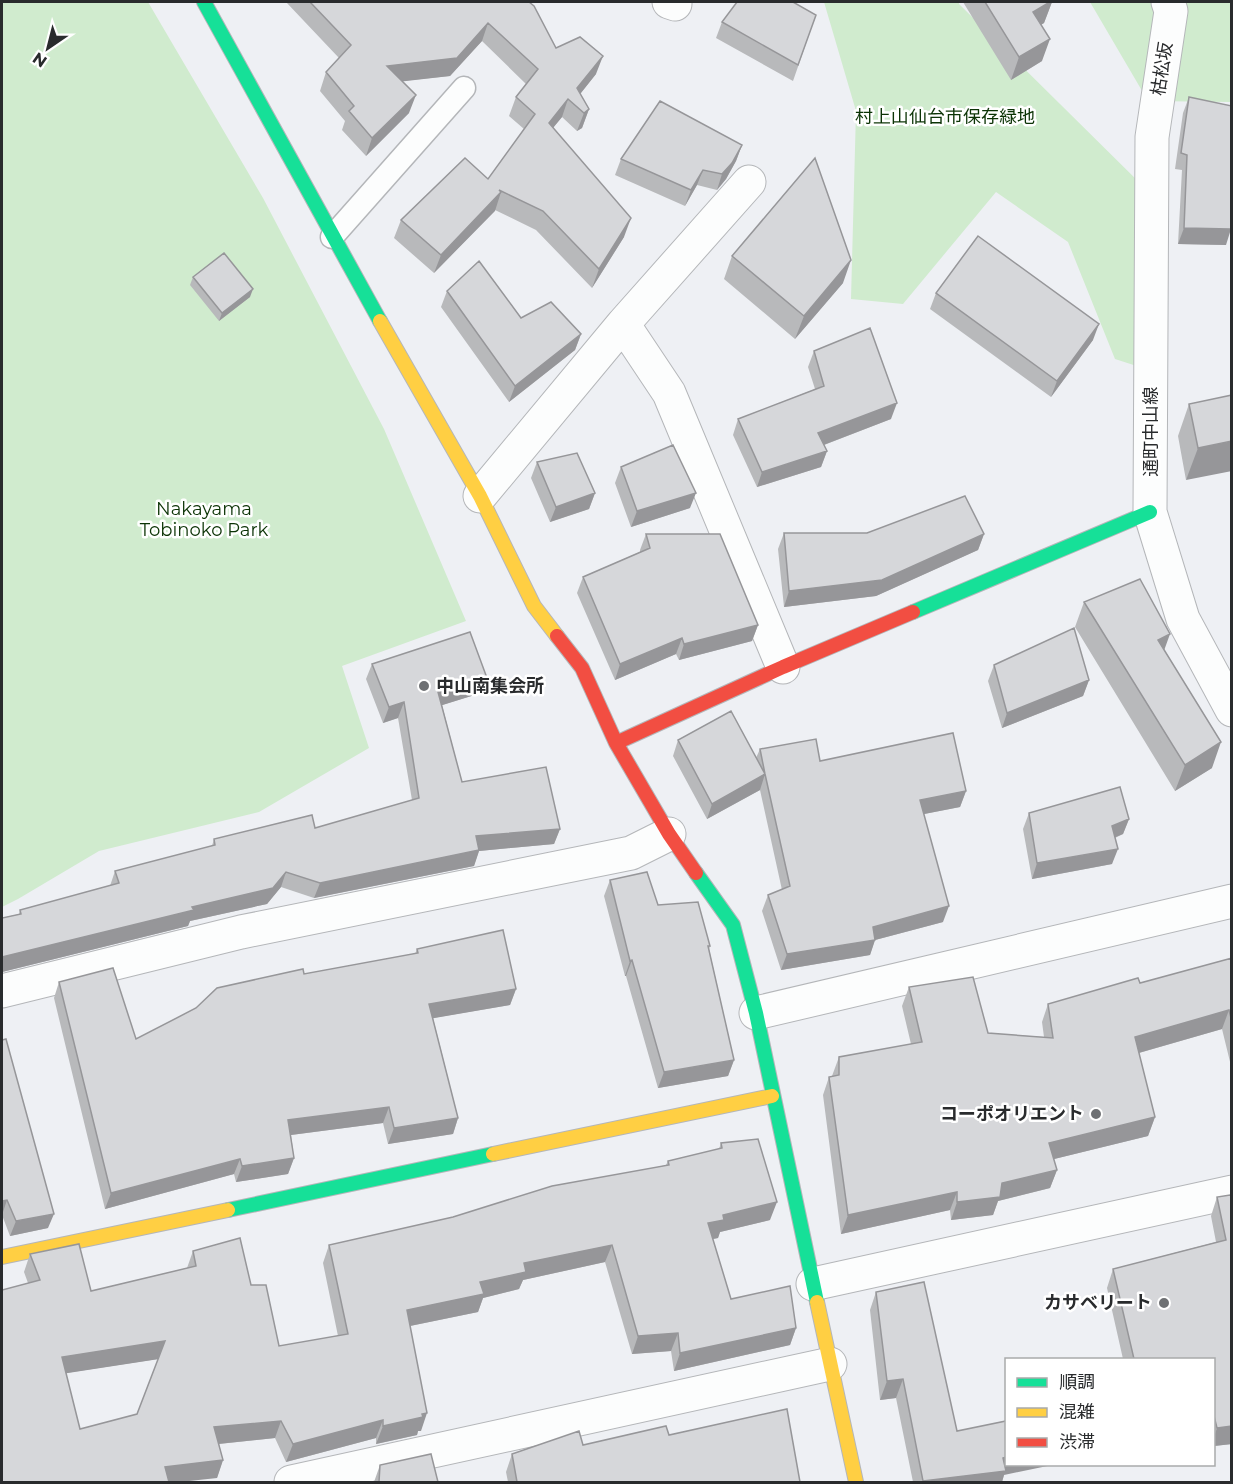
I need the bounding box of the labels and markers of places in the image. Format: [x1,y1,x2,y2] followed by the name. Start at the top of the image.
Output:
[436,675,544,697] place label: 中山南集会所
[417,679,431,693] marker: 中山南集会所
[940,1103,1084,1125] place label: コーポオリエント
[1089,1107,1103,1121] marker: コーポオリエント
[1044,1292,1152,1314] place label: カサベリート
[1157,1296,1171,1310] marker: カサベリート

